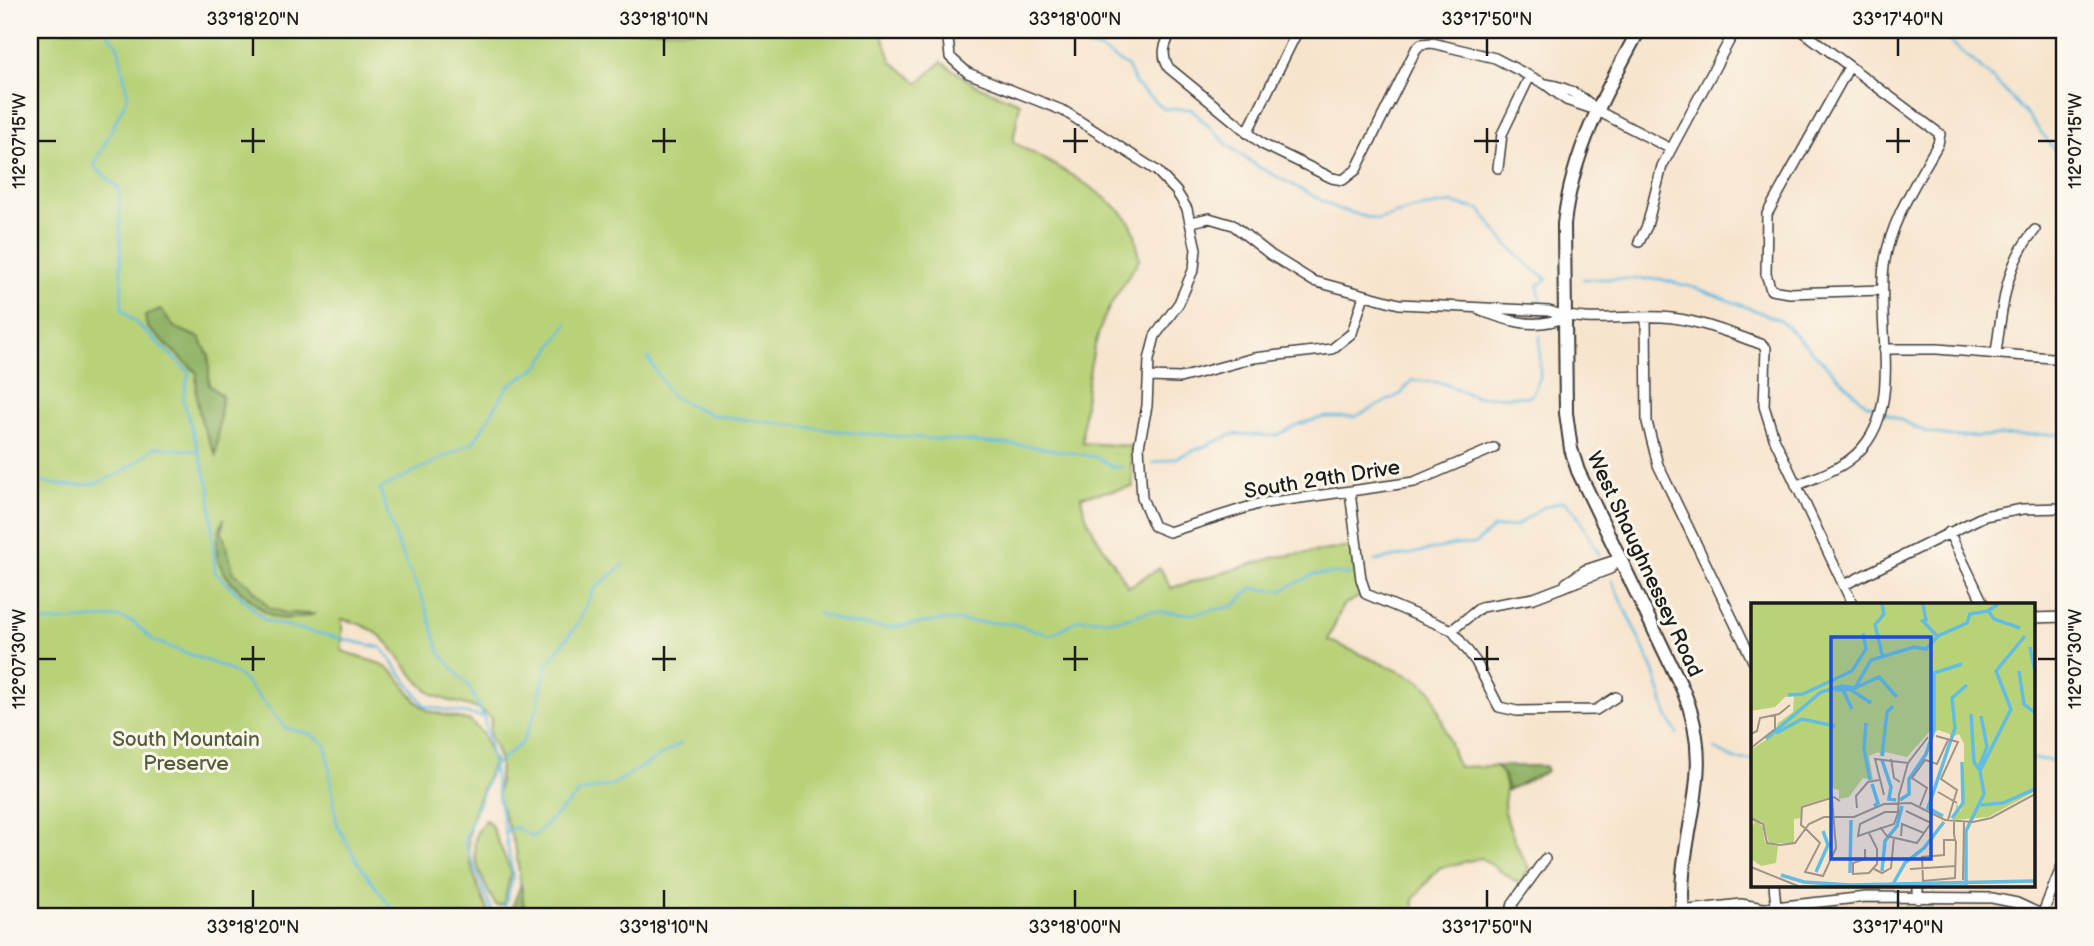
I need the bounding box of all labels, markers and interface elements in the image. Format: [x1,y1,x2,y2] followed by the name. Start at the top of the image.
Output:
[206,9,300,30] text: 33°18'20"N
[619,9,709,30] text: 33°18'10"N
[1029,9,1122,30] text: 33°18'00"N
[1441,9,1533,30] text: 33°17'50"N
[1852,9,1944,30] text: 33°17'40"N
[9,92,30,189] text: 112°07'15"W
[2065,92,2086,189] text: 112°07'15"W
[1581,447,1708,681] street label: West Shaughnessey Road
[1242,455,1402,504] street label: South 29th Drive
[1751,603,2035,886] inset map
[9,608,30,709] text: 112°07'30"W
[2065,608,2086,709] text: 112°07'30"W
[112,727,260,776] park label: South Mountain Preserve
[206,917,300,938] text: 33°18'20"N
[619,917,709,938] text: 33°18'10"N
[1029,917,1122,938] text: 33°18'00"N
[1441,917,1533,938] text: 33°17'50"N
[1852,917,1944,938] text: 33°17'40"N

